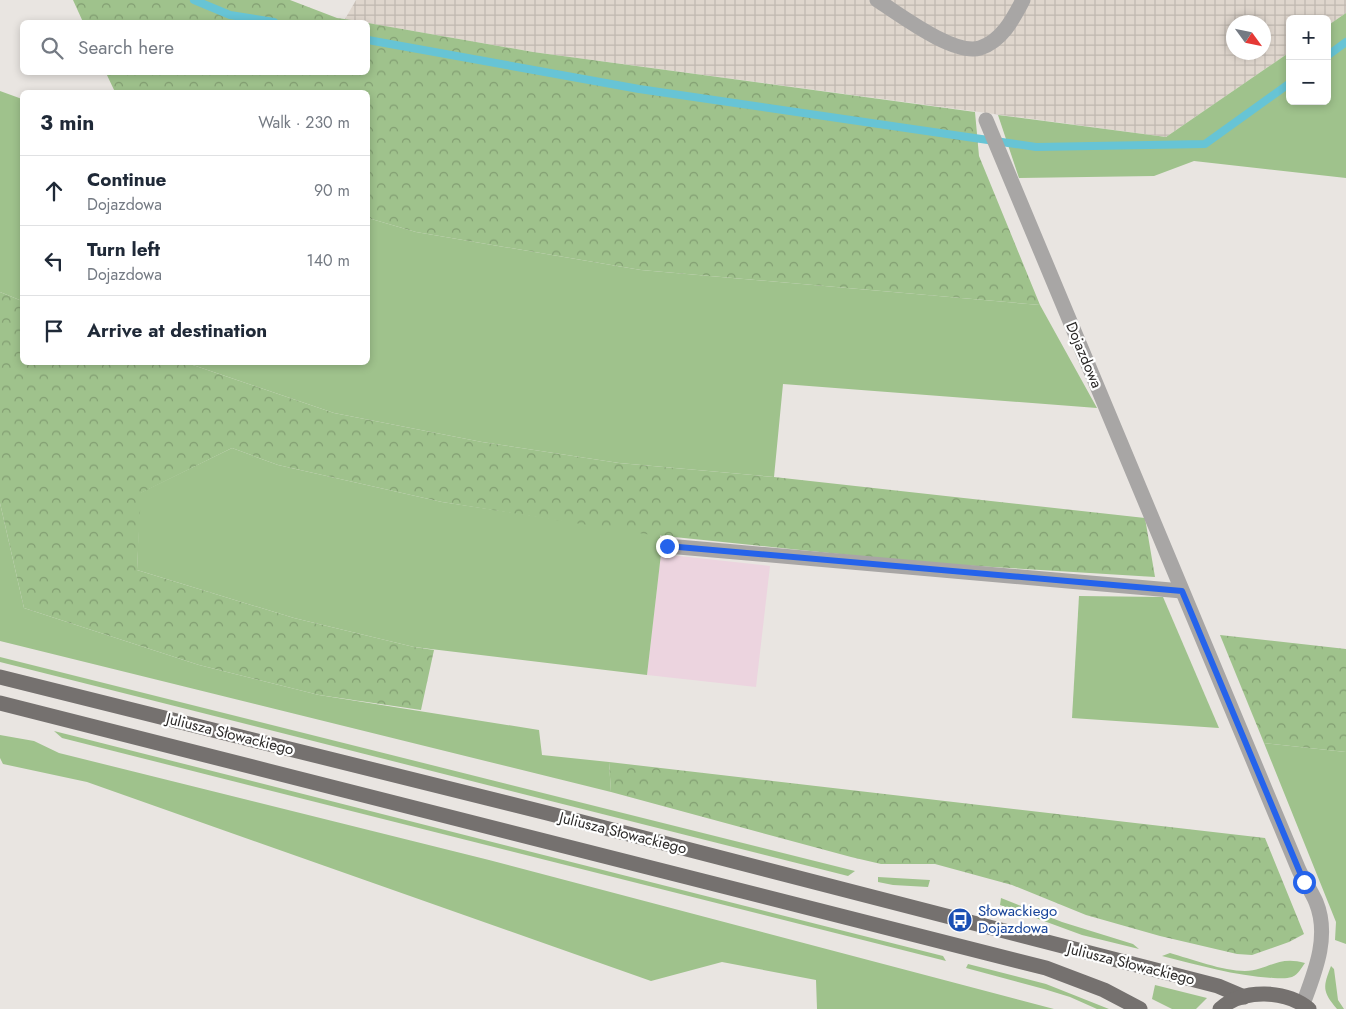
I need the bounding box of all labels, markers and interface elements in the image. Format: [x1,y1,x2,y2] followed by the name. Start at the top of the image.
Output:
[1226,15,1271,60] north arrow
[1286,15,1331,105] map controls
[1286,15,1331,60] button: +
[20,20,370,75] search box
[38,34,66,62] icon: search
[78,34,174,61] text: Search here
[1286,60,1331,105] button: −
[40,108,94,138] text: 3 min
[258,111,350,134] text: Walk · 230 m
[87,166,166,193] text: Continue
[40,177,68,205] icon: ahead
[314,179,350,202] text: 90 m
[87,193,162,216] text: Dojazdowa
[87,236,160,263] text: Turn left
[40,247,68,275] icon: left
[307,249,350,272] text: 140 m
[87,263,162,286] text: Dojazdowa
[40,317,68,345] icon: arrive
[87,317,267,344] text: Arrive at destination
[1060,318,1108,392] street label: Dojazdowa
[656,535,679,558] route end
[162,707,296,760] street label: Juliusza Słowackiego
[555,806,689,859] street label: Juliusza Słowackiego
[1293,871,1316,894] route start
[978,900,1057,939] place label: Słowackiego Dojazdowa
[947,907,973,933] bus stop icon: Słowackiego Dojazdowa
[1063,937,1197,990] street label: Juliusza Słowackiego

